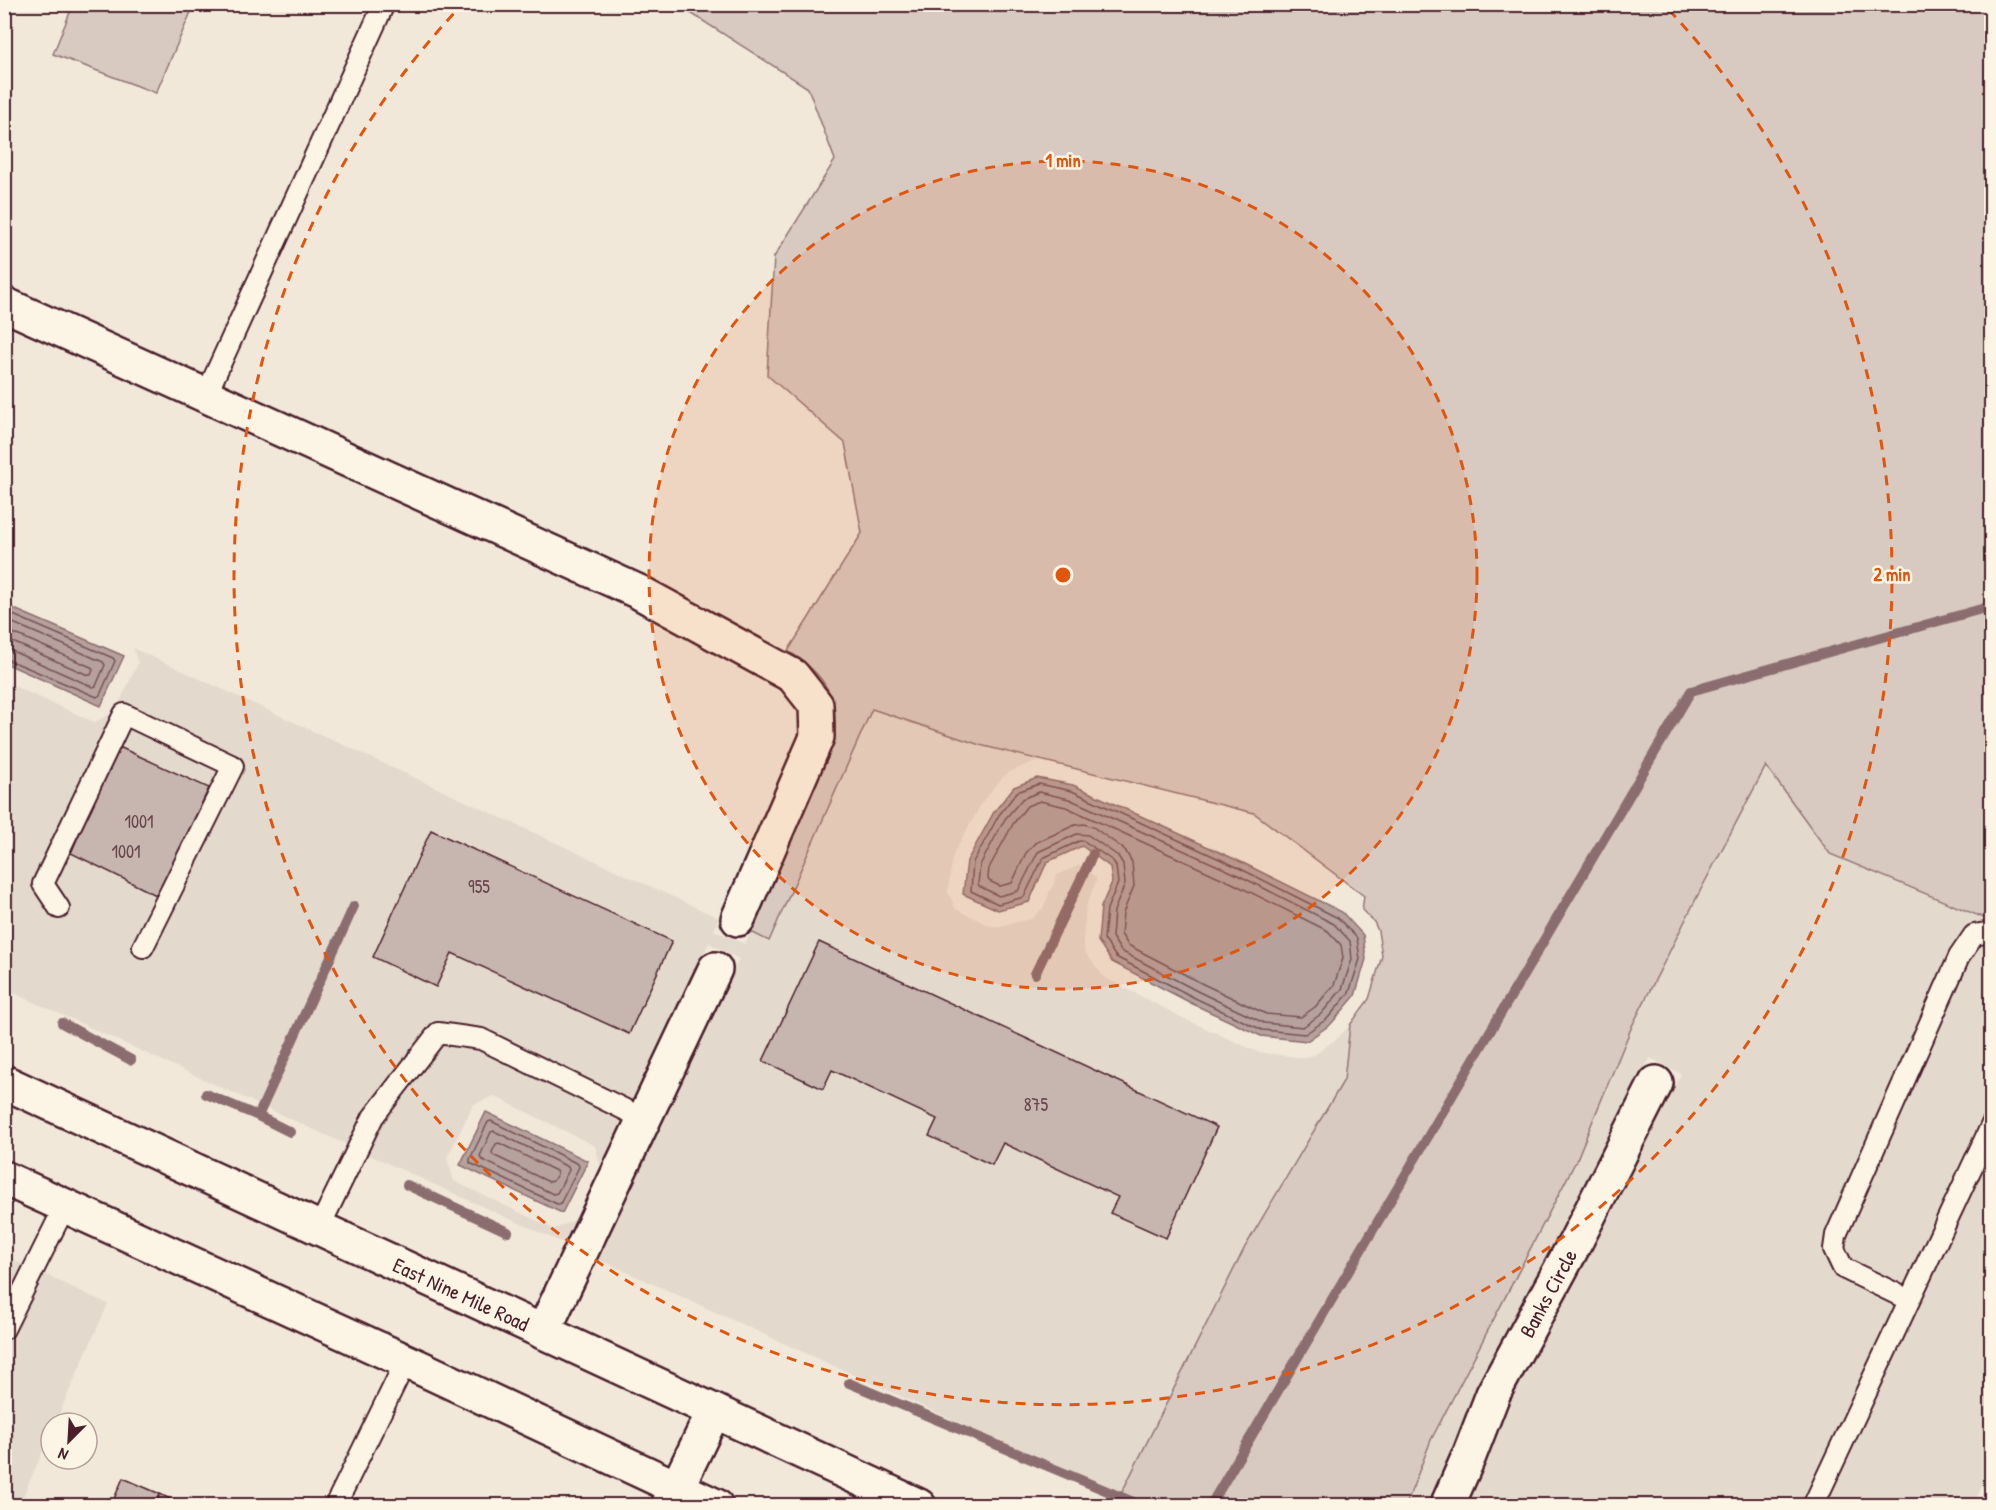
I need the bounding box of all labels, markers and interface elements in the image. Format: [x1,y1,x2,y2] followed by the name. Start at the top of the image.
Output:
[1045,148,1081,173] text: 1 min
[1874,562,1910,587] text: 2 min
[1053,565,1073,585] centre of rings
[124,809,154,834] house number: 1001
[111,839,141,864] house number: 1001
[468,874,490,899] house number: 955
[1024,1092,1049,1117] house number: 875
[1512,1244,1584,1342] street label: Banks Circle
[389,1250,534,1338] street label: East Nine Mile Road
[39,1411,99,1471] north arrow
[54,1443,71,1466] text: N

